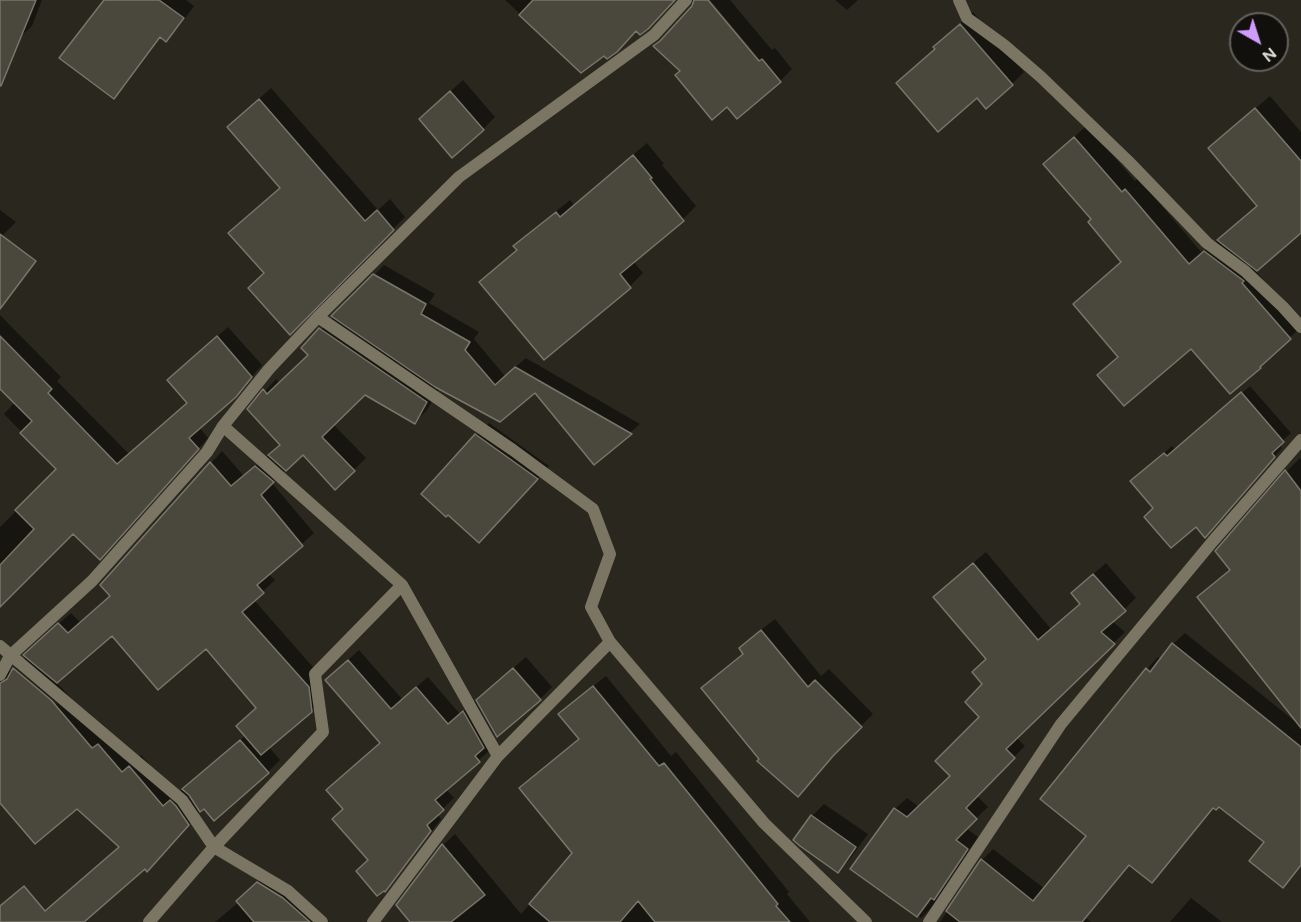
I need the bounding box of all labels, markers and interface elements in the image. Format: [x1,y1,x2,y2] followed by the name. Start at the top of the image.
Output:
[1229,12,1289,72] north arrow
[1259,44,1280,66] text: N

